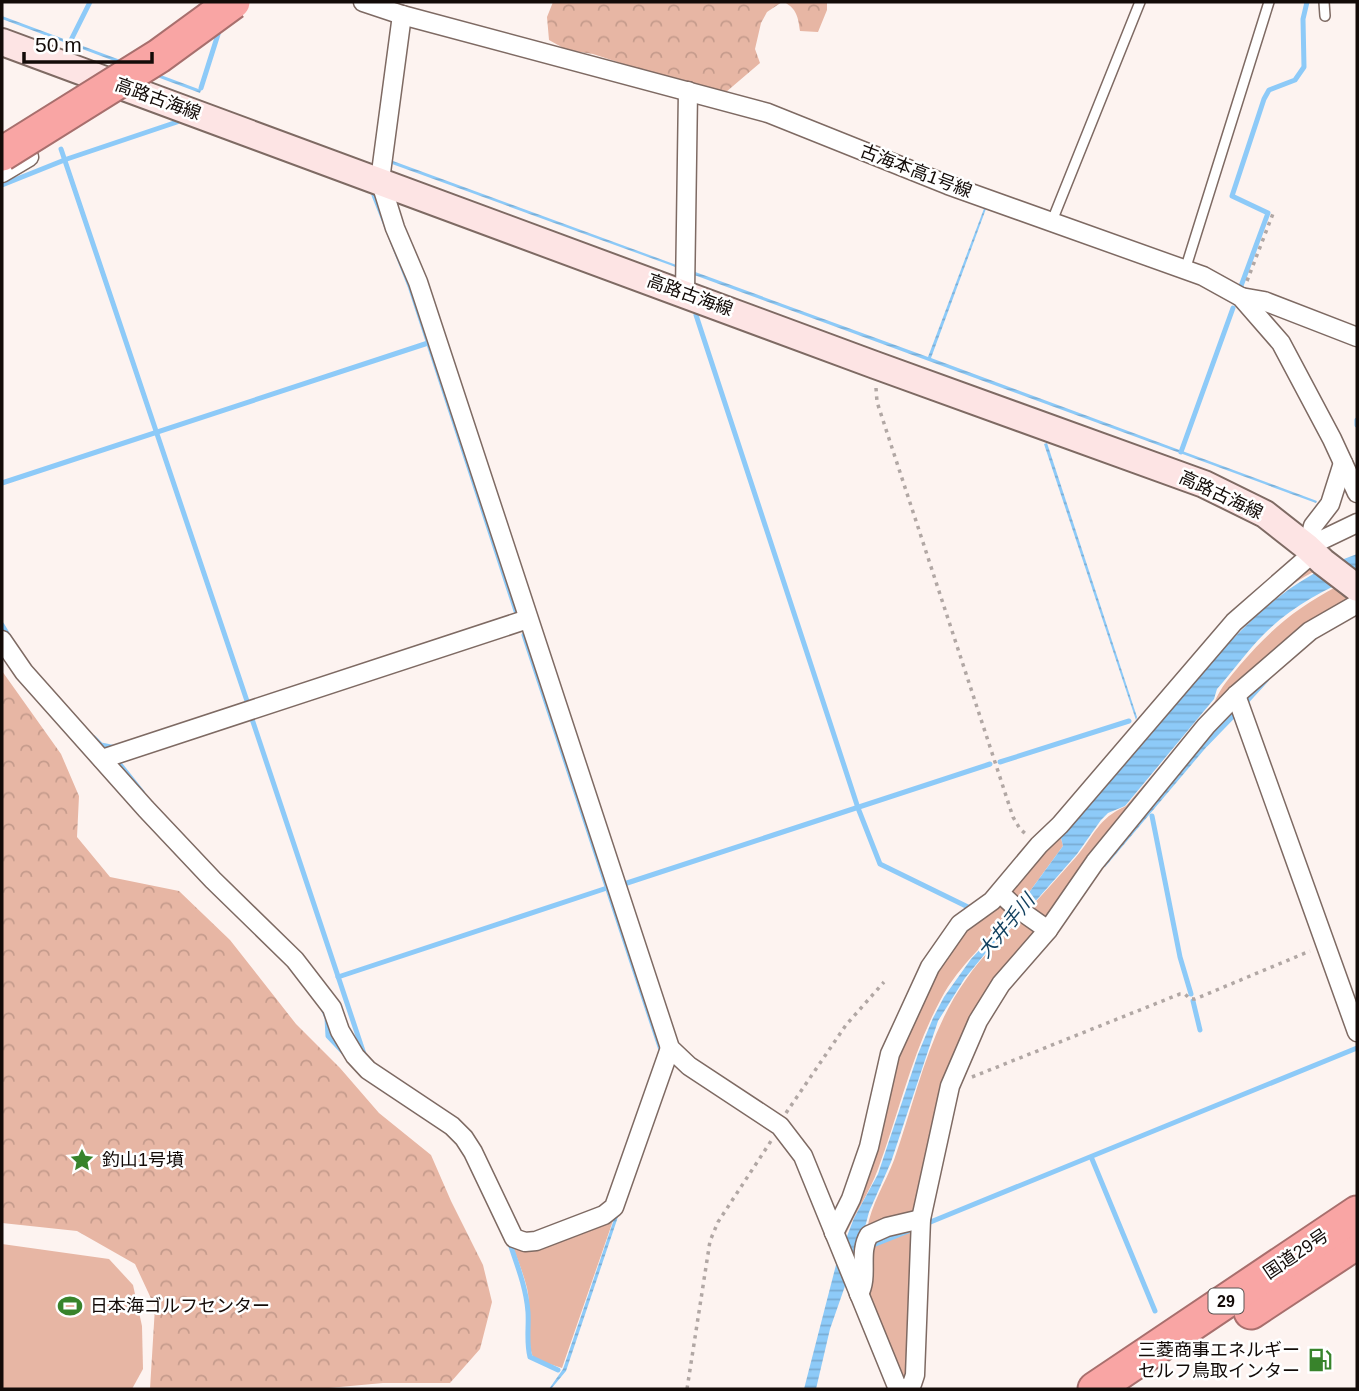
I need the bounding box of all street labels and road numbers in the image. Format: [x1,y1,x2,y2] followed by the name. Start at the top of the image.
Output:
[112,74,204,124] street label: 高路古海線
[857,141,975,201] street label: 古海本高1号線
[644,270,736,320] street label: 高路古海線
[1176,467,1266,523] street label: 高路古海線
[1260,1225,1332,1283] street label: 国道29号
[1208,1288,1244,1314] road number: 29

